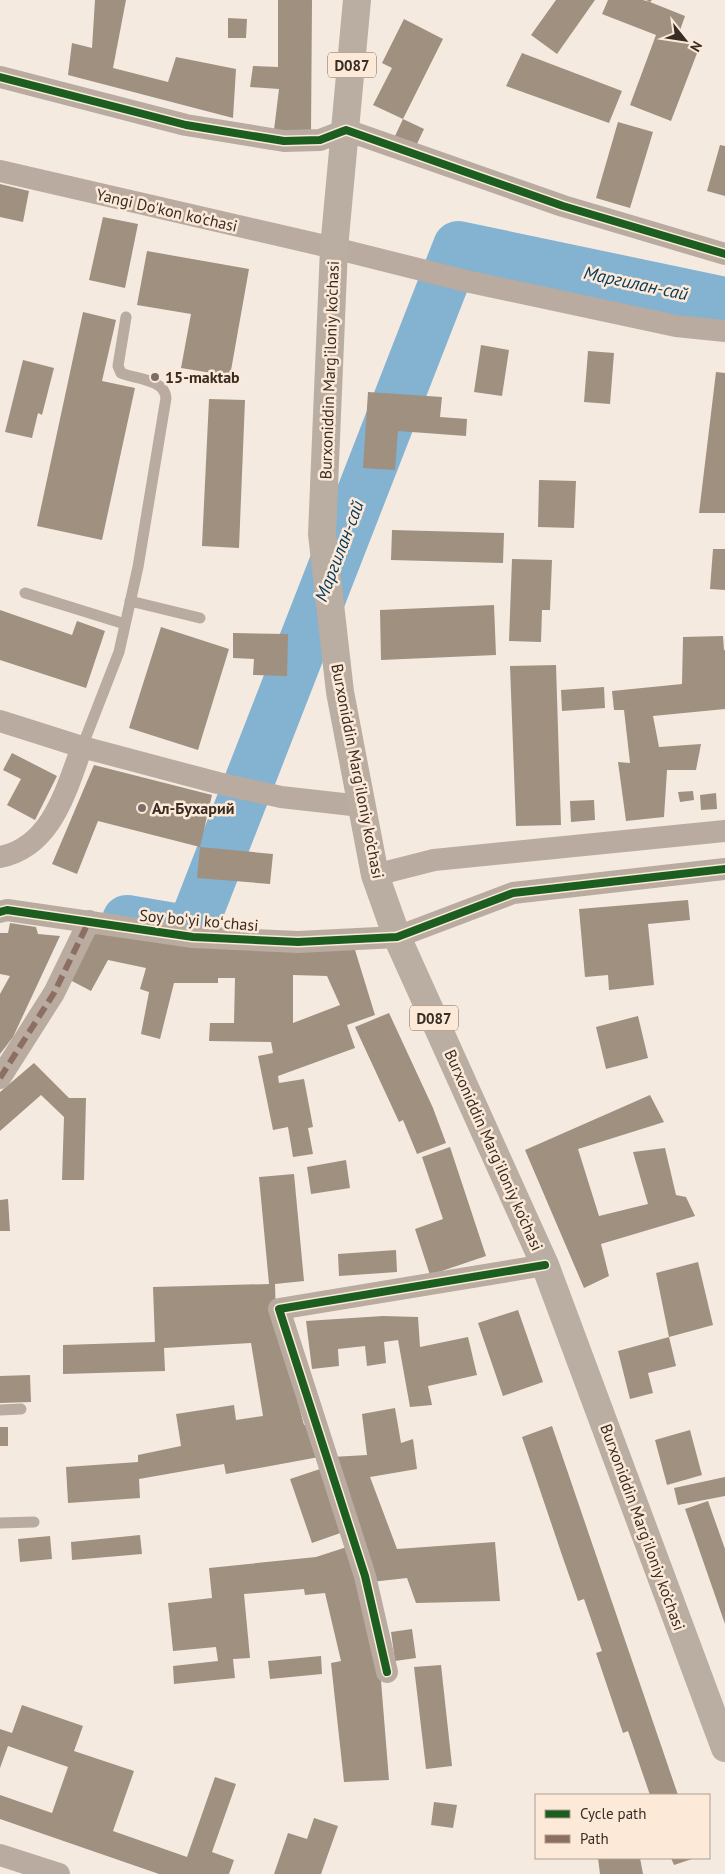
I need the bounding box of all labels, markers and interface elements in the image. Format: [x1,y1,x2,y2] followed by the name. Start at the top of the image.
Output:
[660,15,710,65] north arrow
[686,38,706,55] text: N
[328,52,376,78] road number: D087
[94,184,240,236] street label: Yangi Do'kon ko'chasi
[315,260,343,480] street label: Burxoniddin Marg’iloniy ko’chasi
[582,261,690,305] water label: Маргилан-сай
[165,367,240,387] place label: 15-maktab
[149,371,161,383] marker: 15-maktab
[309,497,369,605] water label: Маргилан-сай
[327,662,389,880] street label: Burxoniddin Marg’iloniy ko’chasi
[152,798,234,818] place label: Ал-Бухарий
[136,802,148,814] marker: Ал-Бухарий
[139,905,259,935] street label: Soy boʻyi koʻchasi
[410,1006,458,1030] road number: D087
[440,1046,548,1254] street label: Burxoniddin Marg’iloniy ko’chasi
[596,1421,690,1633] street label: Burxoniddin Marg’iloniy ko’chasi
[535,1794,710,1859] legend
[580,1804,646,1823] text: Cycle path
[580,1829,609,1848] text: Path

